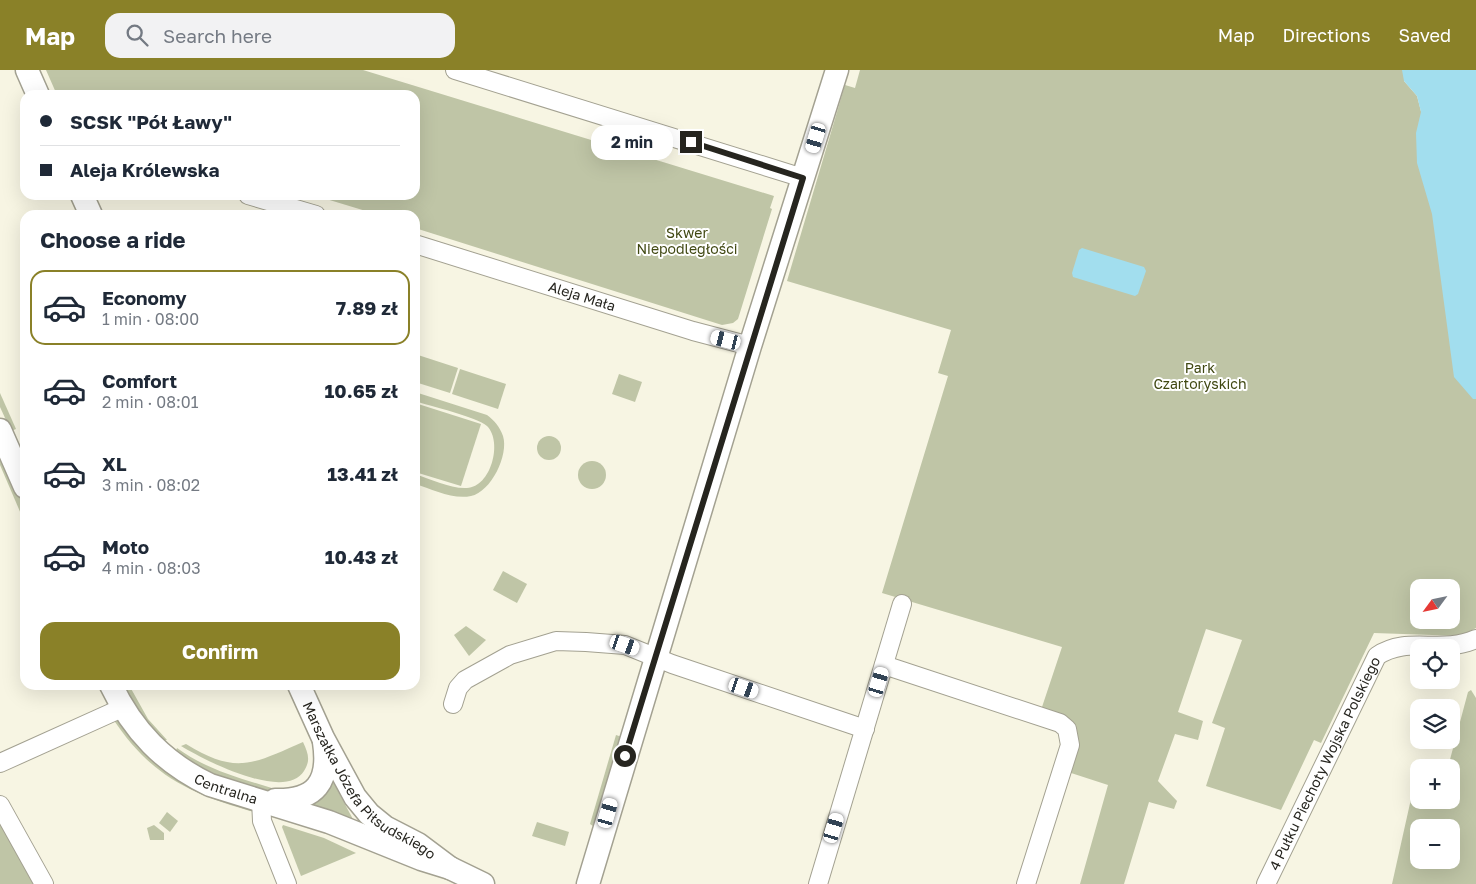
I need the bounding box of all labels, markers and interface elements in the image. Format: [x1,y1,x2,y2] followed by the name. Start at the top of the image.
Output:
[105,13,455,58] search box
[25,21,75,50] text: Map
[123,21,151,49] icon: search
[163,24,272,47] text: Search here
[1218,24,1254,46] text: Map
[1282,24,1370,46] text: Directions
[1398,24,1451,46] text: Saved
[70,110,232,133] text: SCSK "Pół Ławy"
[804,121,827,155] car
[591,124,674,160] callout: 2 min
[680,131,702,153] route end
[611,132,653,152] text: 2 min
[70,158,220,181] text: Aleja Królewska
[636,224,738,257] park label: Skwer Niepodległości
[40,226,186,253] text: Choose a ride
[546,277,618,314] street label: Aleja Mała
[42,285,87,330] icon: car
[102,286,187,309] text: Economy
[336,296,398,319] text: 7.89 zł
[102,309,199,329] text: 1 min · 08:00
[709,329,742,351] car
[1153,359,1247,392] park label: Park Czartoryskich
[42,368,87,413] icon: car
[102,369,177,392] text: Comfort
[325,379,398,402] text: 10.65 zł
[102,392,199,412] text: 2 min · 08:01
[42,451,87,496] icon: car
[102,452,127,475] text: XL
[327,462,398,485] text: 13.41 zł
[102,475,200,495] text: 3 min · 08:02
[42,534,87,579] icon: car
[102,535,149,558] text: Moto
[325,545,398,568] text: 10.43 zł
[102,558,201,578] text: 4 min · 08:03
[1410,579,1460,629] north arrow
[1410,579,1460,869] map controls
[40,622,400,680] button: Confirm
[608,633,641,657] car
[1410,639,1460,689] button: locate
[1265,654,1383,873] street label: 4 Pułku Piechoty Wojska Polskiego
[867,665,890,699] car
[727,676,760,700] car
[300,699,439,862] street label: Marszałka Józefa Piłsudskiego
[1410,699,1460,749] button: layers
[614,745,636,767] route start
[1410,759,1460,809] button: +
[191,769,260,807] street label: Centralna
[596,797,619,829] car
[822,811,845,845] car
[1410,819,1460,869] button: −

